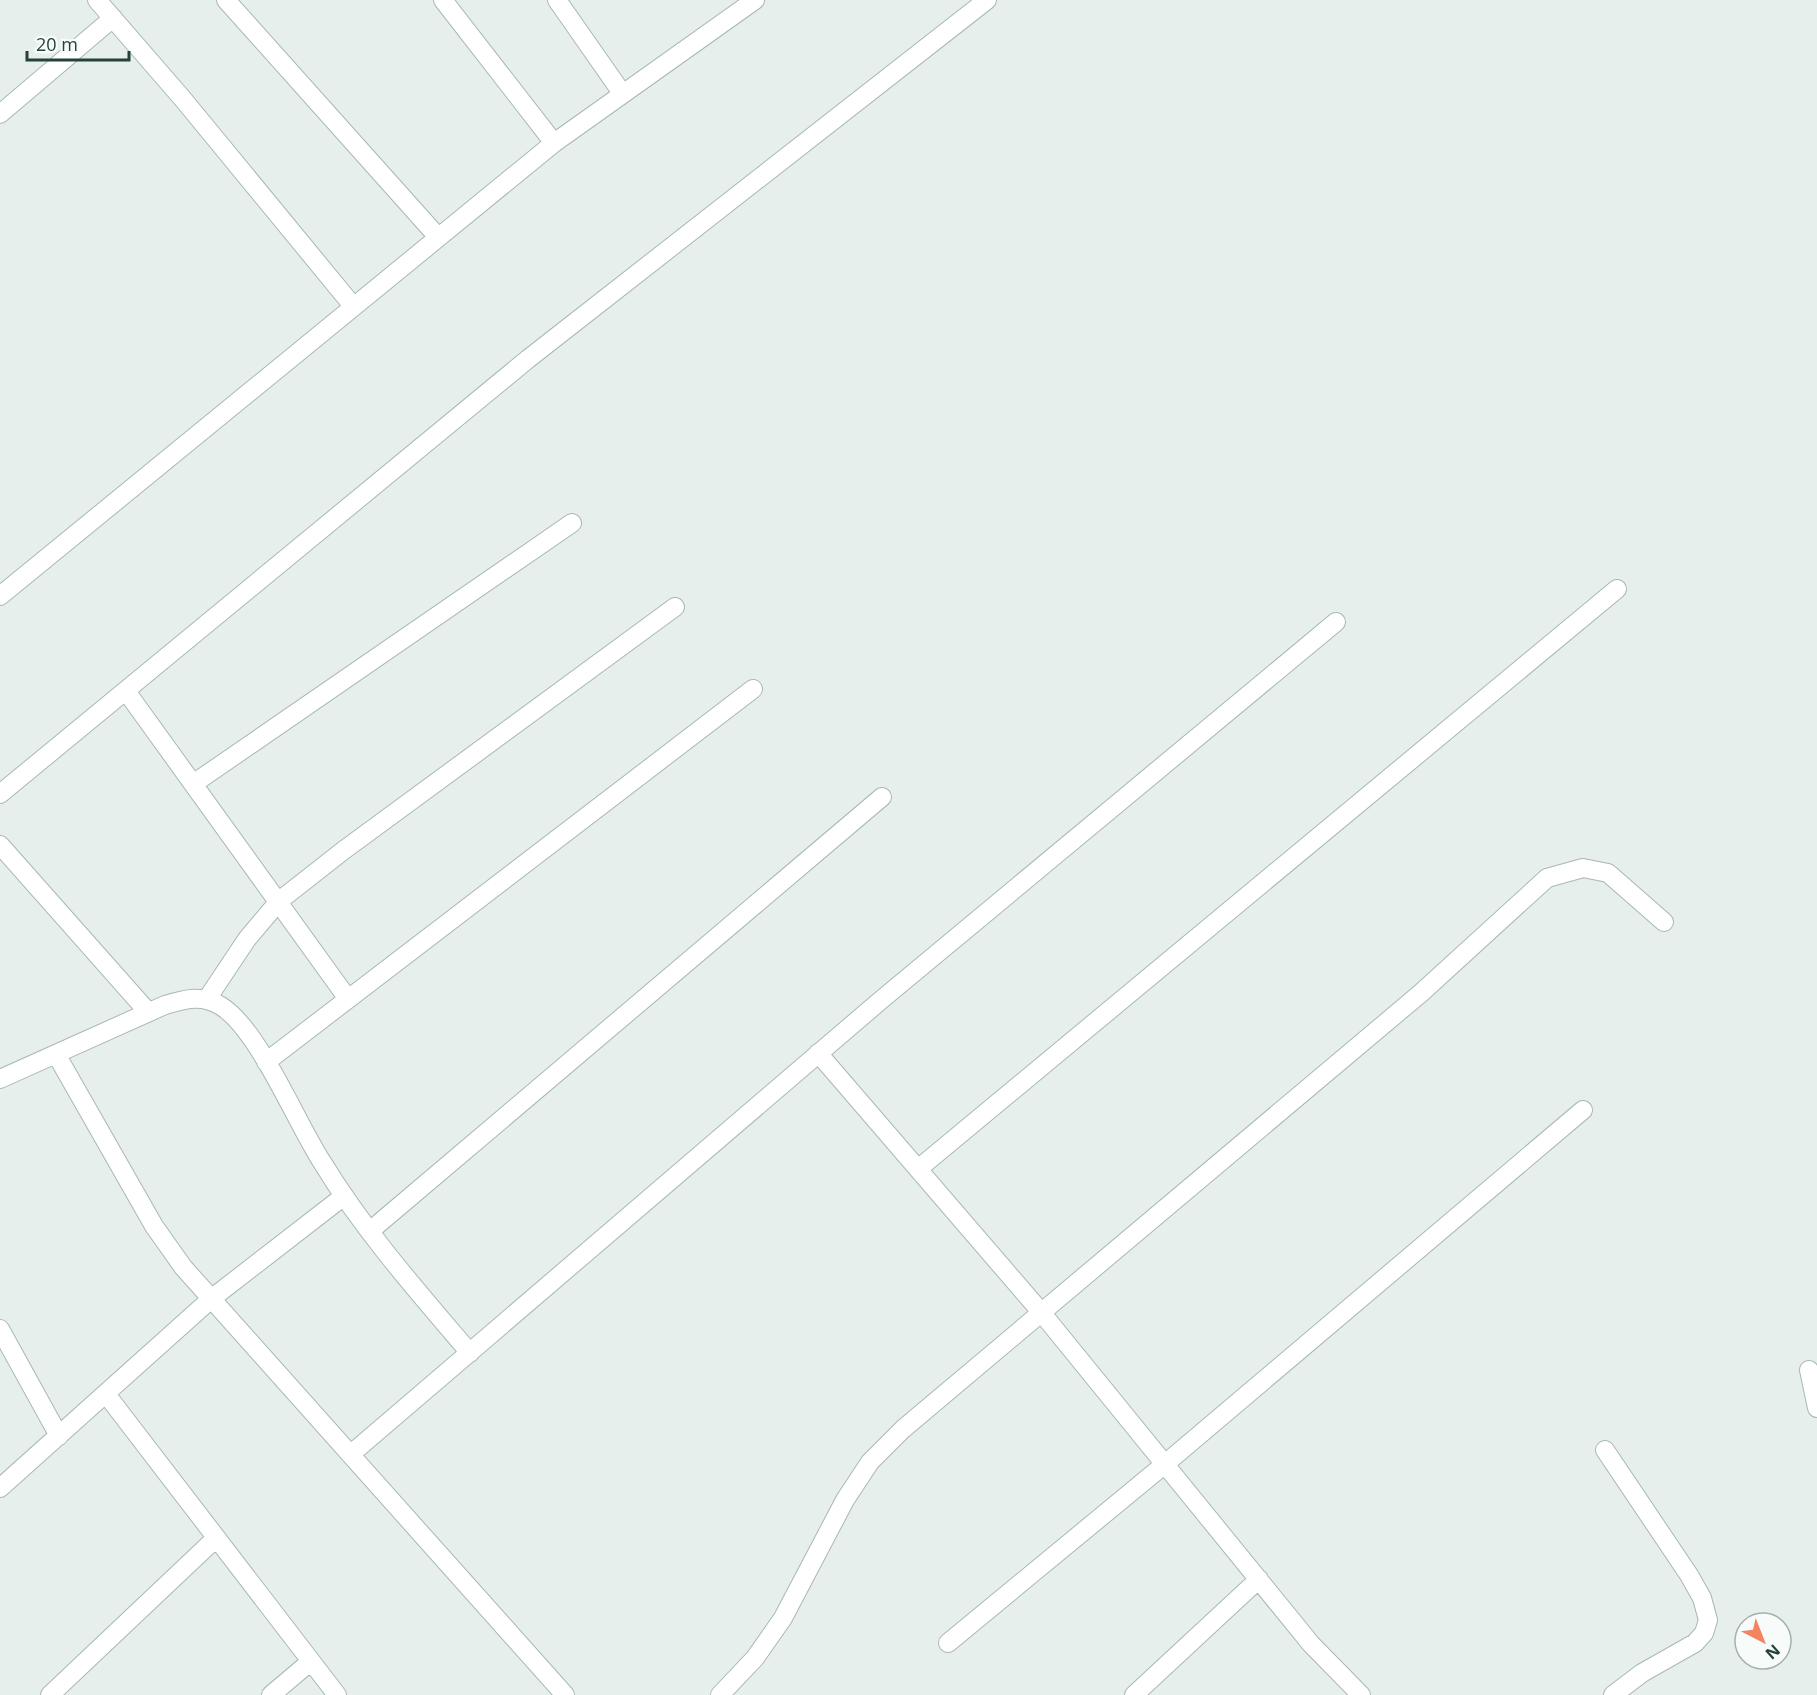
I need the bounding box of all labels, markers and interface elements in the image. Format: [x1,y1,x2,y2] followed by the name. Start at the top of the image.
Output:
[27,24,129,62] scale bar
[36,32,78,56] text: 20 m
[1733,1611,1793,1671] north arrow
[1761,1640,1785,1665] text: N

